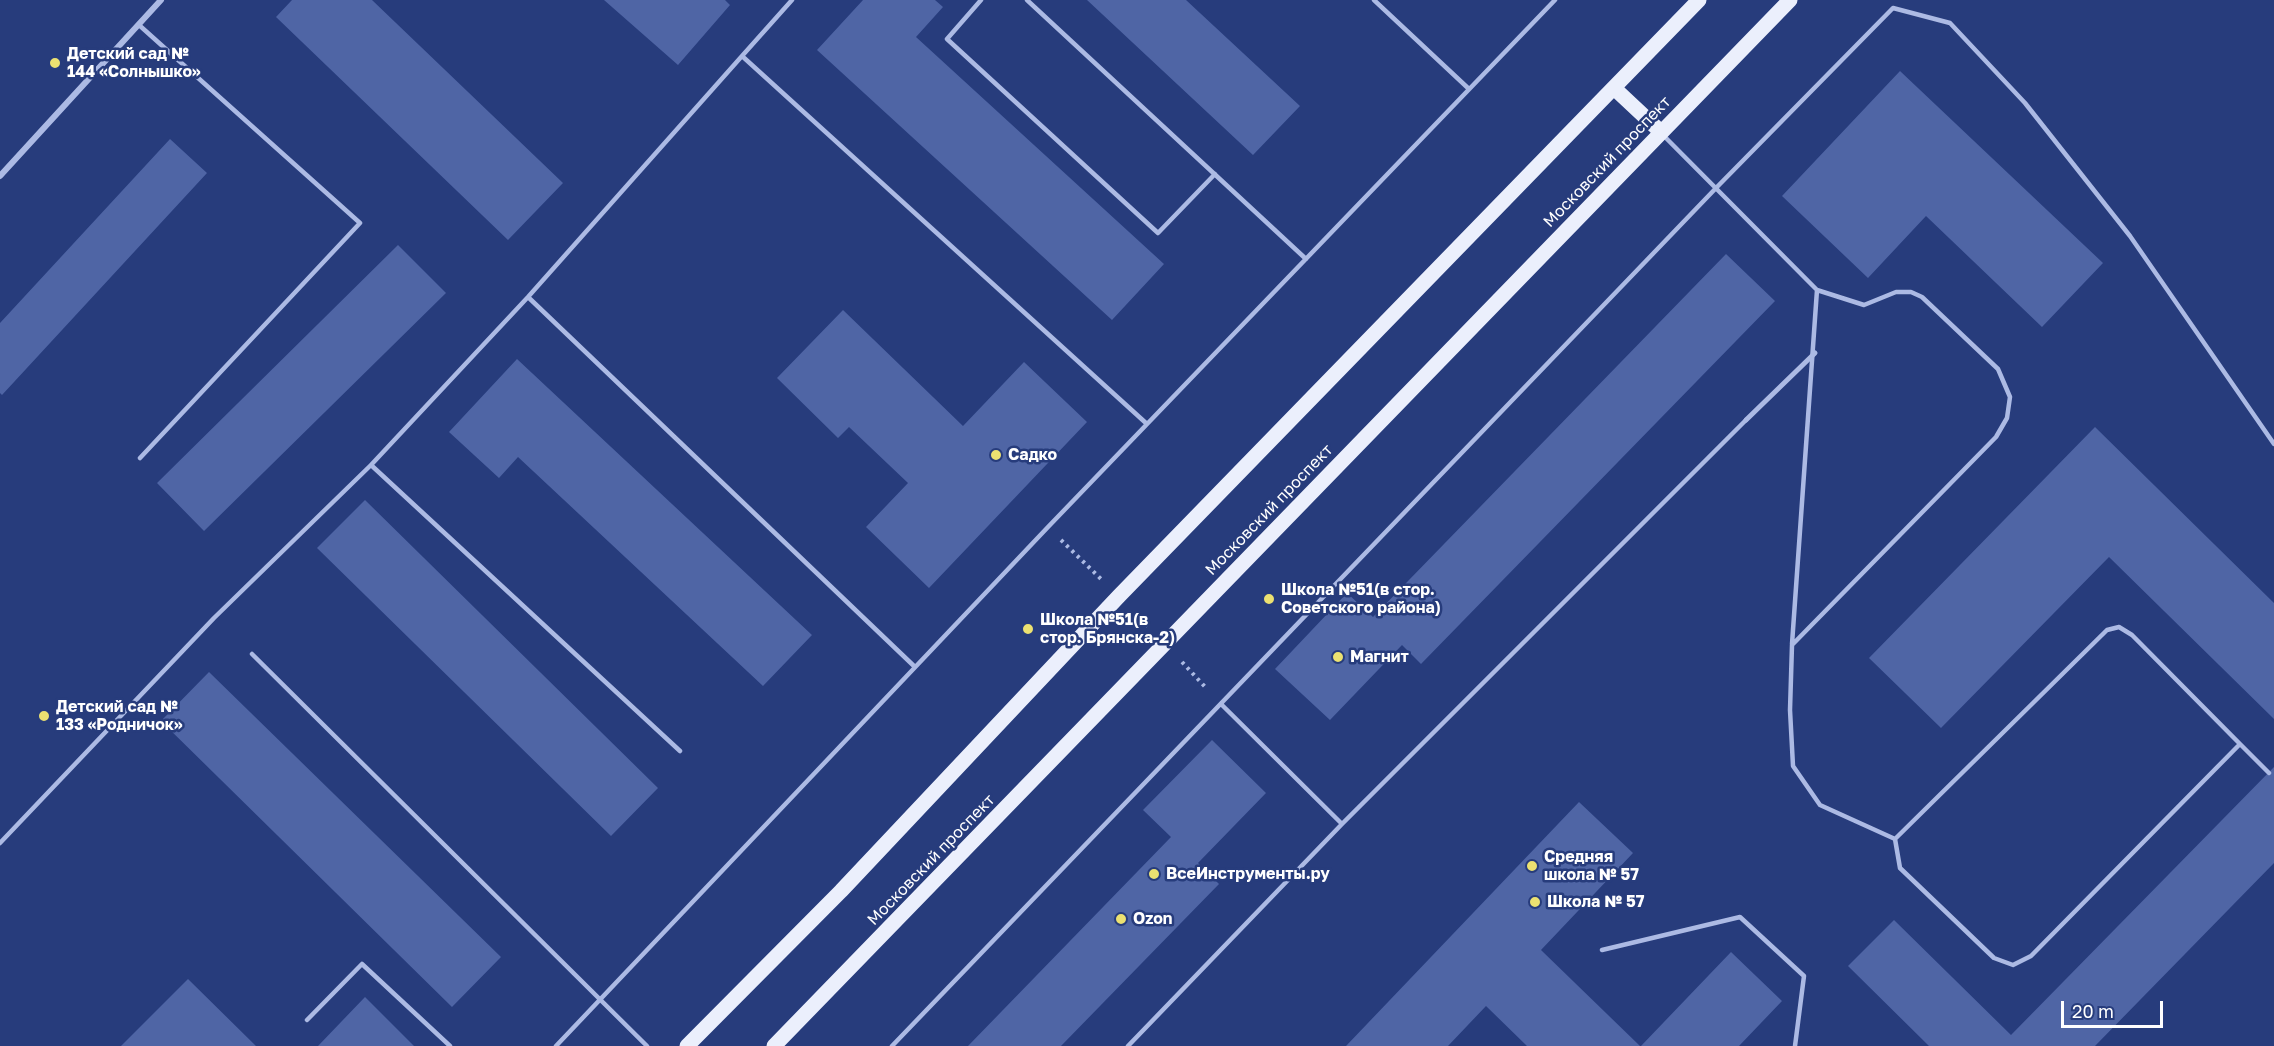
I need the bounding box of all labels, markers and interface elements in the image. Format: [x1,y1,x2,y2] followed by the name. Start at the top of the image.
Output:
[67,44,201,82] place label: Детский сад № 144 «Солнышко»
[48,56,62,70] marker: Детский сад № 144 «Солнышко»
[1539,92,1675,232] street label: Московский проспект
[1201,440,1337,580] street label: Московский проспект
[1008,445,1057,465] place label: Садко
[989,448,1003,462] marker: Садко
[1281,580,1441,618] place label: Школа №51(в стор. Советского района)
[1262,592,1276,606] marker: Школа №51(в стор. Советского района)
[1040,610,1175,648] place label: Школа №51(в стор. Брянска-2)
[1021,622,1035,636] marker: Школа №51(в стор. Брянска-2)
[1350,647,1409,667] place label: Магнит
[1331,650,1345,664] marker: Магнит
[56,697,183,735] place label: Детский сад № 133 «Родничок»
[37,709,51,723] marker: Детский сад № 133 «Родничок»
[863,790,999,930] street label: Московский проспект
[1544,847,1639,885] place label: Средняя школа № 57
[1525,859,1539,873] marker: Средняя школа № 57
[1166,864,1330,884] place label: ВсеИнструменты.ру
[1147,867,1161,881] marker: ВсеИнструменты.ру
[1547,892,1644,912] place label: Школа № 57
[1528,895,1542,909] marker: Школа № 57
[1133,909,1173,929] place label: Ozon
[1114,912,1128,926] marker: Ozon
[2064,989,2166,1027] scale bar
[2072,1000,2114,1022] text: 20 m

